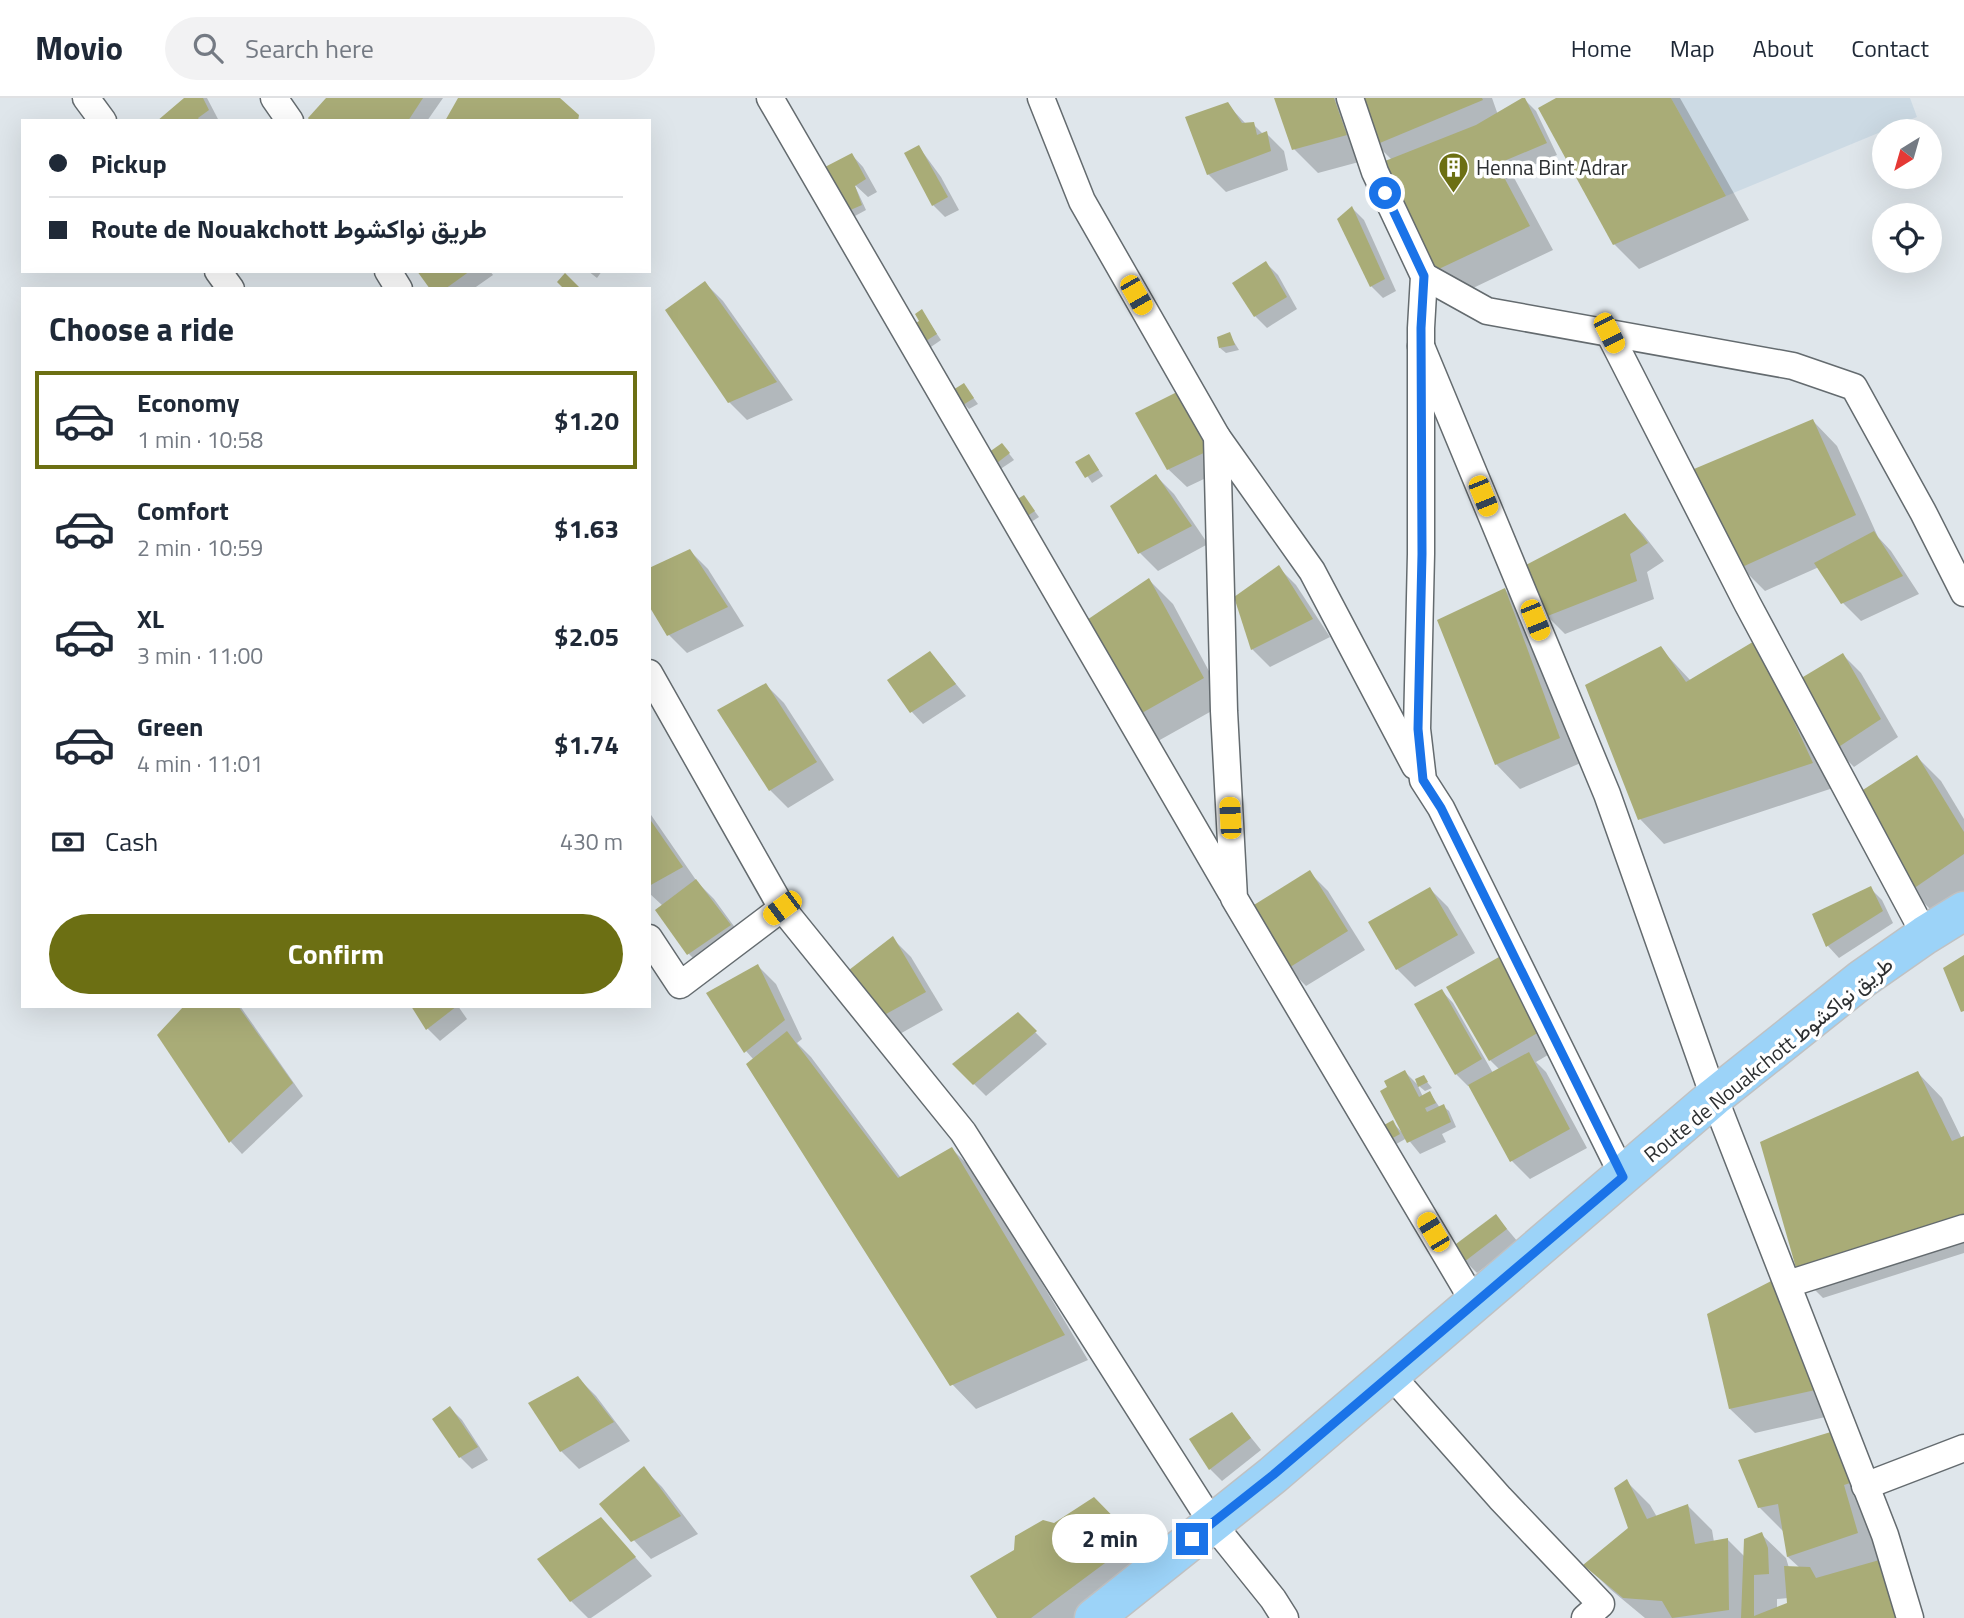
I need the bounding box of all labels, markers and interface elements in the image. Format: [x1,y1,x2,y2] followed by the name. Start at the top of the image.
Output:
[165,17,655,80] search box
[35,23,123,73] text: Movio
[189,29,227,67] icon: search
[245,29,374,68] text: Search here
[1571,30,1632,66] text: Home
[1670,30,1715,66] text: Map
[1753,30,1813,66] text: About
[1851,30,1929,66] text: Contact
[1872,119,1942,189] north arrow
[1872,119,1942,273] map controls
[91,144,167,183] text: Pickup
[1436,150,1470,194] building icon: Henna Bint Adrar
[1476,151,1628,183] place label: Henna Bint Adrar
[1369,177,1401,209] route start
[1872,203,1942,273] button: locate
[91,209,487,248] text: Route de Nouakchott طريق نواكشوط
[1117,272,1156,318] car
[49,305,234,353] text: Choose a ride
[1591,310,1628,356] car
[137,383,239,422] text: Economy
[53,389,116,452] icon: car
[554,401,619,440] text: $1.20
[137,422,263,457] text: 1 min · 10:58
[1466,473,1501,519] car
[137,491,229,530] text: Comfort
[53,497,116,560] icon: car
[554,509,619,548] text: $1.63
[137,530,263,565] text: 2 min · 10:59
[1518,597,1553,643] car
[137,599,164,638] text: XL
[53,605,116,668] icon: car
[554,617,619,656] text: $2.05
[137,638,263,673] text: 3 min · 11:00
[137,707,203,746] text: Green
[53,713,116,776] icon: car
[554,725,619,764] text: $1.74
[137,746,263,781] text: 4 min · 11:01
[1219,796,1242,840] car
[105,822,158,861] text: Cash
[49,823,87,861] icon: cash
[560,824,623,859] text: 430 m
[759,887,806,929] car
[49,914,623,994] button: Confirm
[1636,948,1900,1170] street label: Route de Nouakchott طريق نواكشوط
[1414,1209,1453,1255] car
[1052,1514,1168,1564] callout: 2 min
[1082,1521,1138,1556] text: 2 min
[1176,1523,1208,1555] route end

